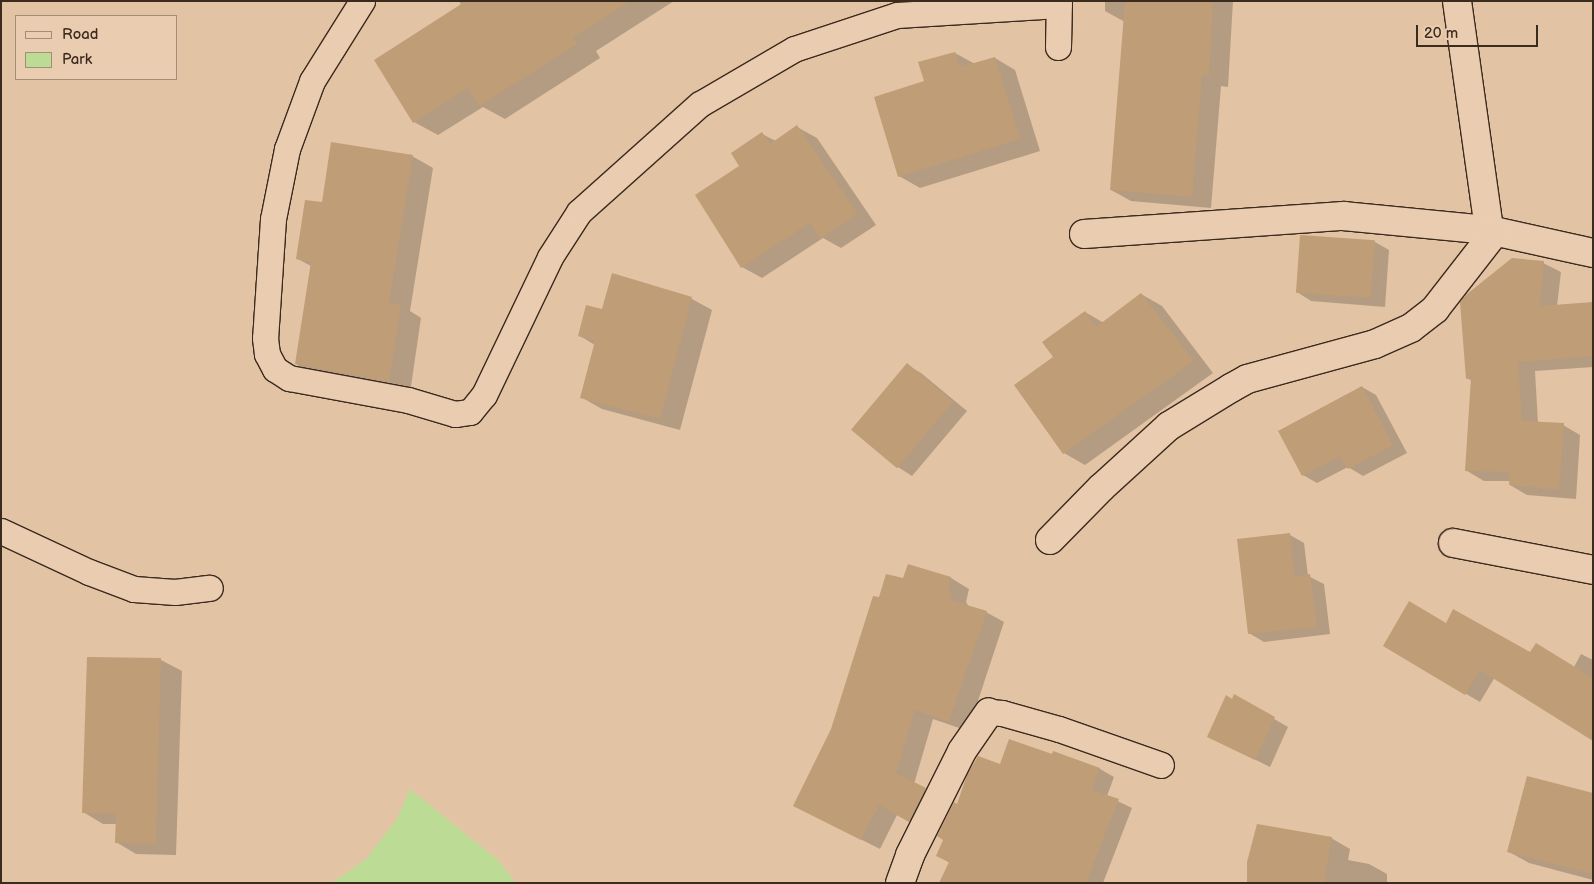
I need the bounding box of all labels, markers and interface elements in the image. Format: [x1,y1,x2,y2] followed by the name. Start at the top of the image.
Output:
[15,15,178,80] legend
[1419,15,1542,47] scale bar
[1424,24,1458,43] text: 20 m
[62,25,98,44] text: Road
[62,50,92,69] text: Park

